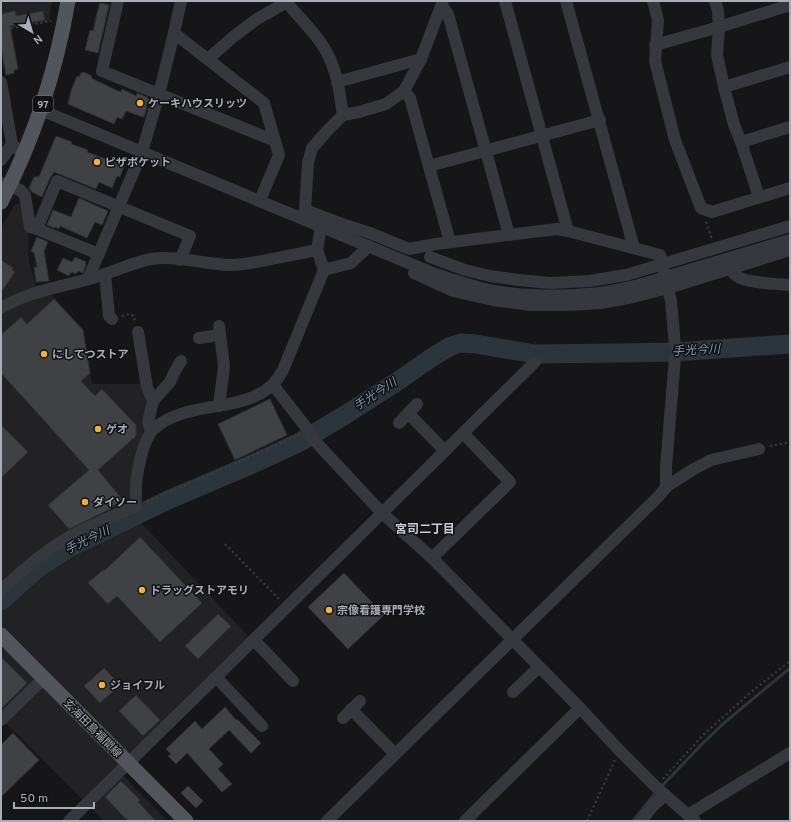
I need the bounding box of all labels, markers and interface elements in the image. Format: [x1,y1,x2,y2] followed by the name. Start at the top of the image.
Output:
[12,12,52,52] north arrow
[30,31,45,47] text: N
[33,96,53,112] road number: 97
[148,97,247,111] place label: ケーキハウスリッツ
[135,98,145,108] marker: ケーキハウスリッツ
[105,156,171,170] place label: ピザポケット
[92,157,102,167] marker: ピザポケット
[672,342,722,360] water label: 手光今川
[52,348,128,362] place label: にしてつストア
[39,349,49,359] marker: にしてつストア
[351,374,402,415] water label: 手光今川
[106,423,128,437] place label: ゲオ
[93,424,103,434] marker: ゲオ
[93,496,137,510] place label: ダイソー
[80,497,90,507] marker: ダイソー
[62,522,114,559] water label: 手光今川
[395,522,455,538] district label: 宮司二丁目
[150,584,249,598] place label: ドラッグストアモリ
[137,585,147,595] marker: ドラッグストアモリ
[337,604,425,618] place label: 宗像看護専門学校
[324,605,334,615] marker: 宗像看護専門学校
[110,679,165,693] place label: ジョイフル
[97,680,107,690] marker: ジョイフル
[60,697,124,761] street label: 玄海田島福間線
[14,784,94,810] scale bar
[20,791,48,807] text: 50 m

